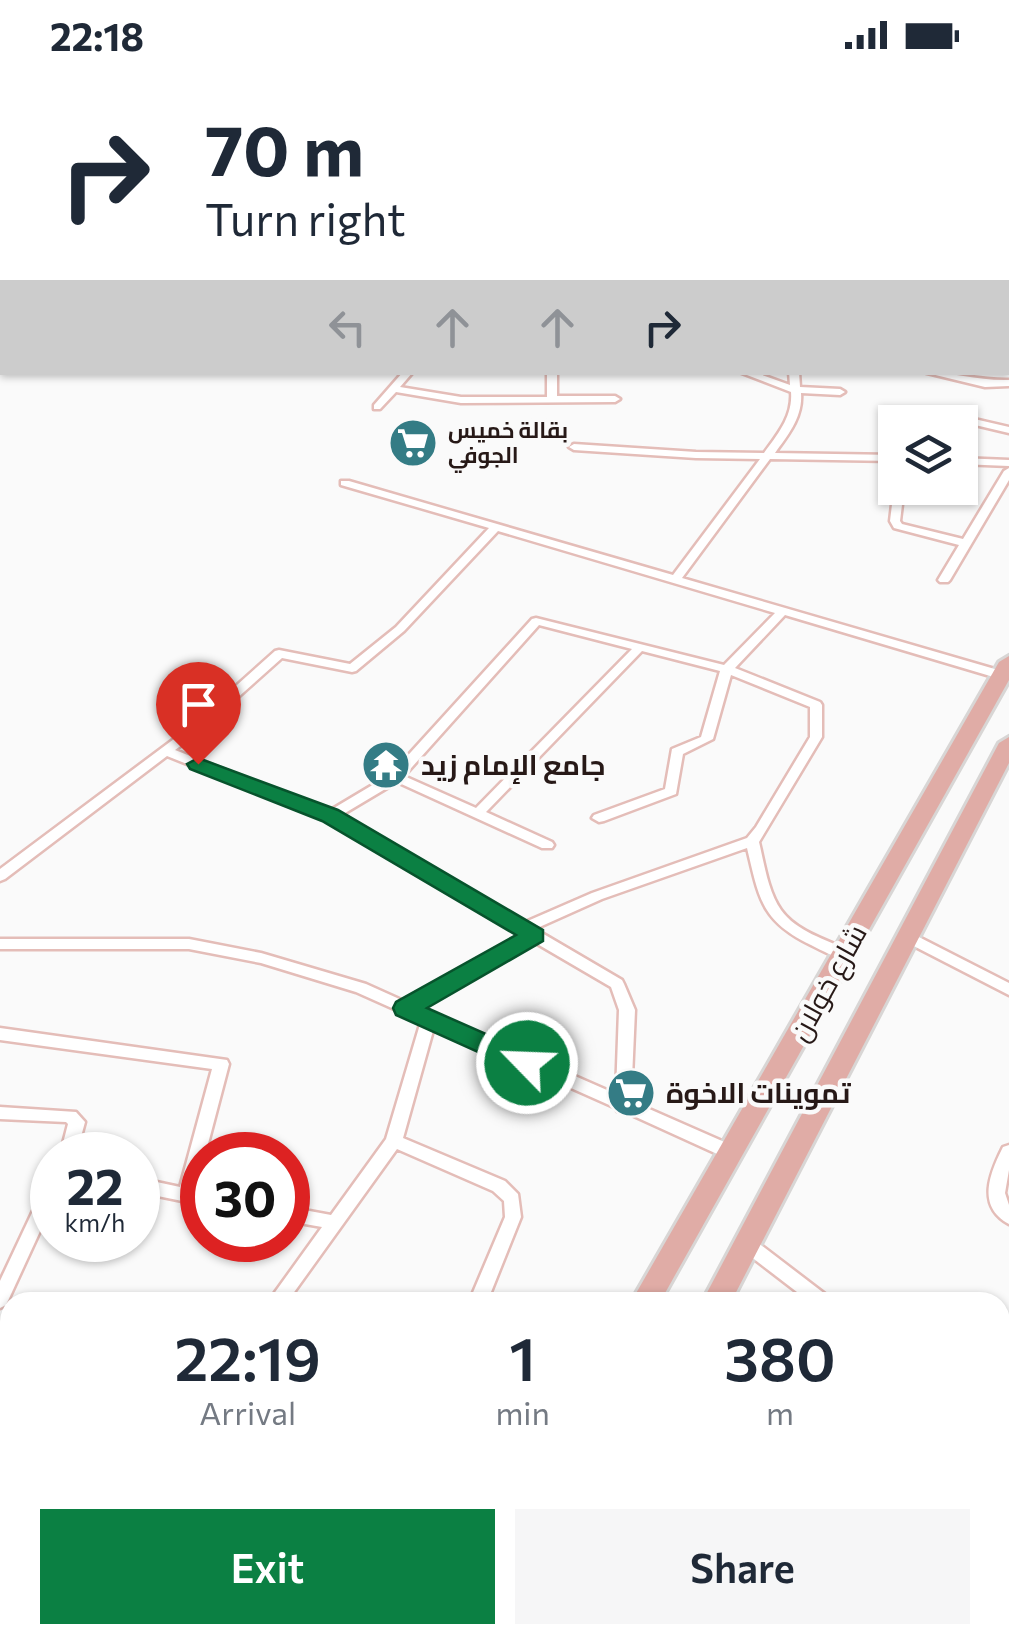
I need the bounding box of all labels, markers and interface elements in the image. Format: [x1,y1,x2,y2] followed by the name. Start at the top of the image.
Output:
[50,12,144,59] text: 22:18
[205,105,364,190] text: 70 m
[40,110,170,240] icon: right
[205,190,406,245] text: Turn right
[320,300,375,355] icon: left
[425,300,480,355] icon: ahead
[530,300,585,355] icon: ahead
[635,300,690,355] icon: right
[878,405,978,505] map controls
[878,405,978,505] button: layers
[448,416,568,473] place label: بقالة خميس الجوفي
[387,417,439,469] supermarket icon: بقالة خميس الجوفي
[156,662,241,765] pin
[171,677,226,732] icon: arrive
[360,739,412,791] temple icon: جامع الإمام زيد
[421,747,606,785] place label: جامع الإمام زيد
[781,918,876,1048] street label: شارع خولان
[475,1011,579,1115] position arrow
[605,1067,657,1119] supermarket icon: تموينات الاخوة
[666,1075,851,1110] place label: تموينات الاخوة
[180,1132,310,1262] speed limit sign: 30
[67,1154,123,1215] text: 22
[65,1207,125,1237] text: km/h
[174,1320,321,1393] text: 22:19
[509,1320,536,1393] text: 1
[724,1320,836,1393] text: 380
[199,1392,296,1432] text: Arrival
[495,1392,550,1432] text: min
[766,1392,794,1432] text: m
[40,1509,495,1624] button: Exit
[515,1509,970,1624] button: Share

